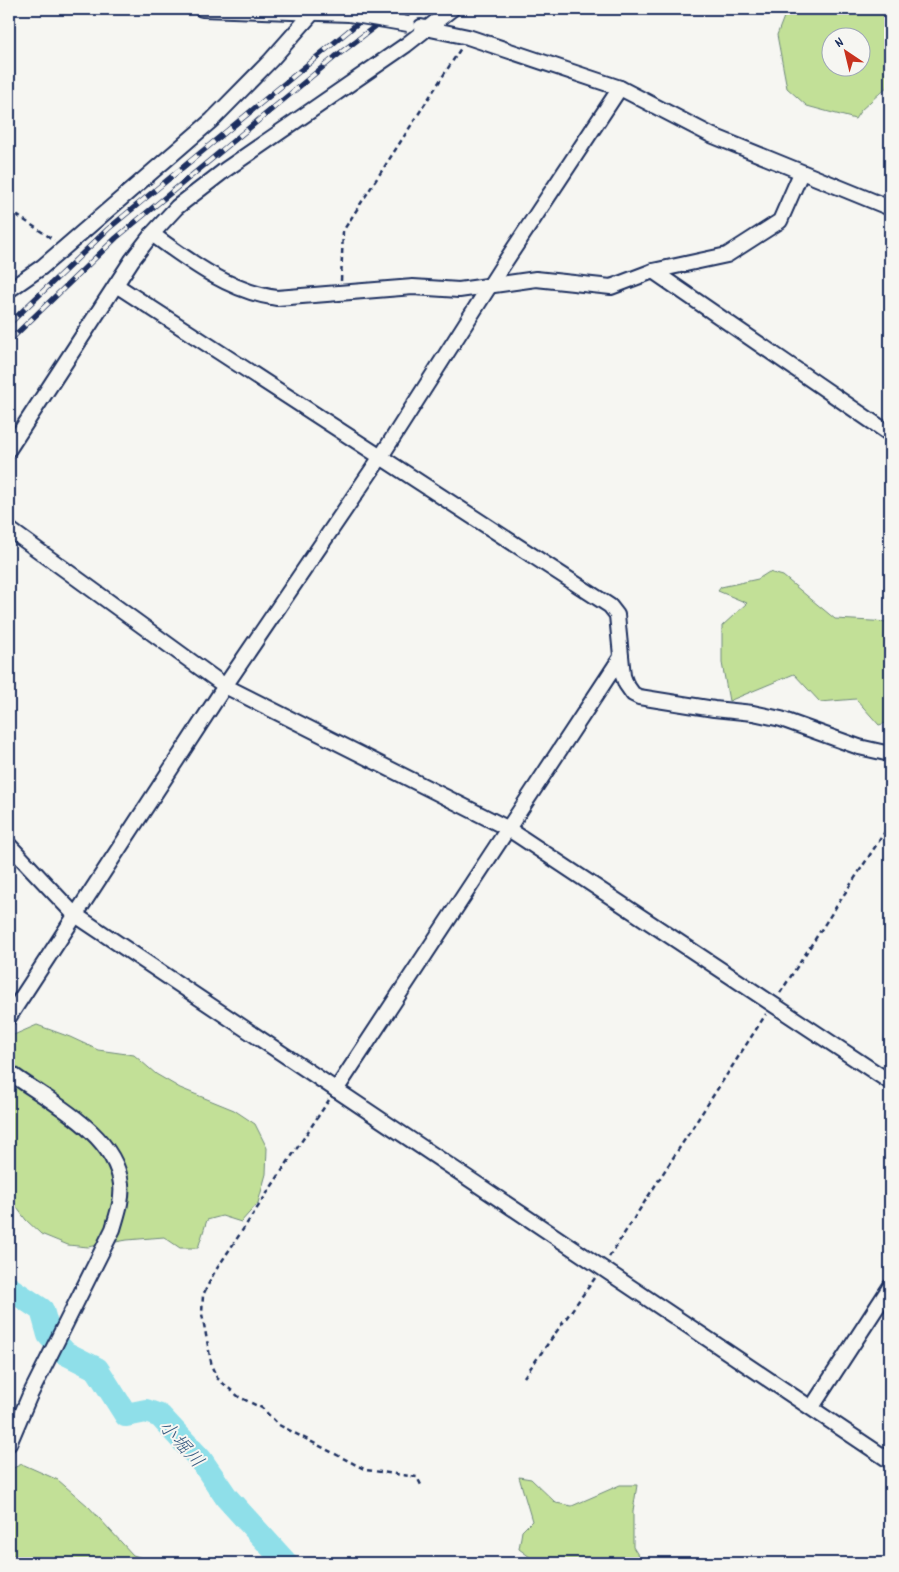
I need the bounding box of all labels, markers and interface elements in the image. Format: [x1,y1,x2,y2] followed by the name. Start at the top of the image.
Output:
[822,28,872,78] north arrow
[831,33,848,53] text: N
[150,1415,209,1476] water label: 小堀川

